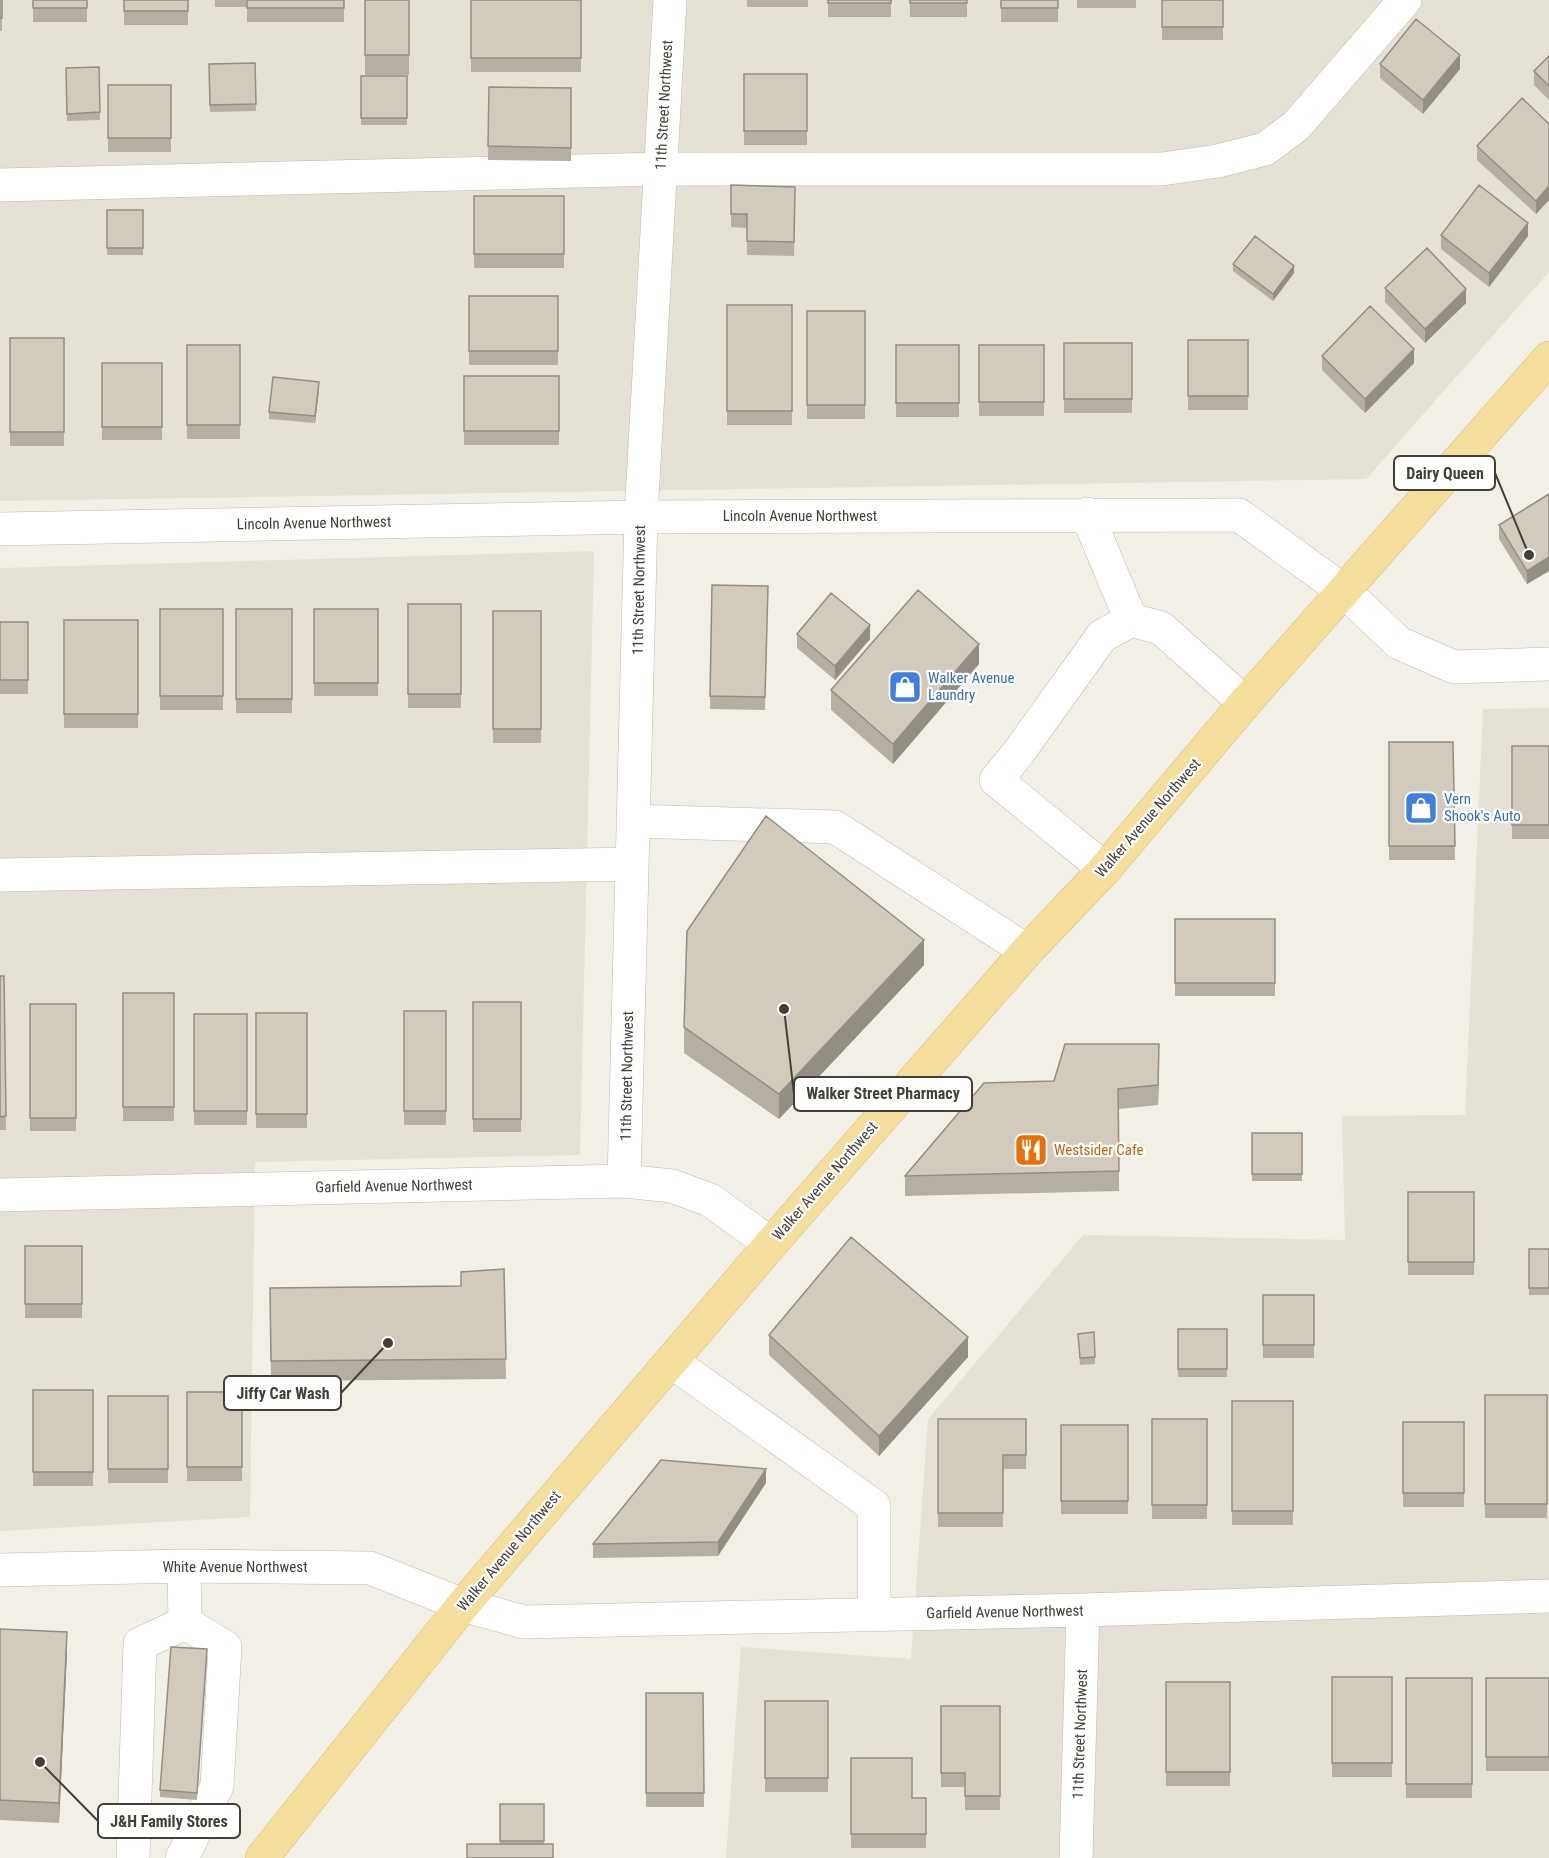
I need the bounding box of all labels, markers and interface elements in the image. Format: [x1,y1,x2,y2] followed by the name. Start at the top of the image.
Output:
[652,40,676,170] street label: 11th Street Northwest
[1394,456,1495,490] callout: Dairy Queen
[1406,464,1484,483] text: Dairy Queen
[723,507,877,525] street label: Lincoln Avenue Northwest
[237,513,391,533] street label: Lincoln Avenue Northwest
[629,525,649,655] street label: 11th Street Northwest
[887,669,923,705] shop icon: Walker Avenue Laundry
[928,669,1015,704] place label: Walker Avenue Laundry
[1091,755,1205,881] street label: Walker Avenue Northwest
[1403,790,1439,826] shop icon: Vern Shook's Auto
[1444,790,1521,825] place label: Vern Shook's Auto
[617,1011,637,1141] street label: 11th Street Northwest
[794,1077,972,1111] callout: Walker Street Pharmacy
[806,1084,960,1103] text: Walker Street Pharmacy
[768,1118,882,1244] street label: Walker Avenue Northwest
[1013,1132,1049,1168] restaurant icon: Westsider Cafe
[1054,1141,1144,1159] place label: Westsider Cafe
[315,1176,473,1196] street label: Garfield Avenue Northwest
[224,1376,341,1410] callout: Jiffy Car Wash
[236,1384,330,1403] text: Jiffy Car Wash
[453,1487,565,1615] street label: Walker Avenue Northwest
[162,1558,308,1576] street label: White Avenue Northwest
[926,1602,1084,1622] street label: Garfield Avenue Northwest
[1069,1669,1091,1799] street label: 11th Street Northwest
[98,1804,240,1838] callout: J&H Family Stores
[110,1812,228,1831] text: J&H Family Stores

